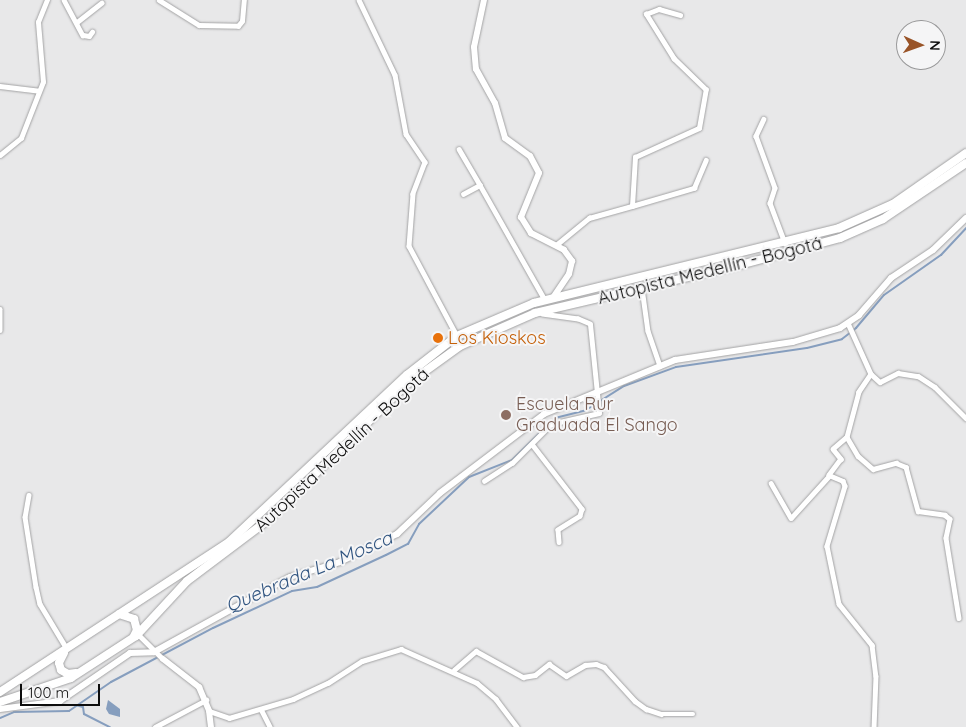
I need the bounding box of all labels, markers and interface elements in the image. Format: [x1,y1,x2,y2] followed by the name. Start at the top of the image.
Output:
[896,20,946,70] north arrow
[926,40,944,51] text: N
[596,233,824,309] street label: Autopista Medellín - Bogotá
[448,327,546,349] place label: Los Kioskos
[432,332,444,344] marker: Los Kioskos
[250,363,434,537] street label: Autopista Medellín - Bogotá
[516,394,678,436] place label: Escuela Rur Graduada El Sango
[500,409,512,421] marker: Escuela Rur Graduada El Sango
[222,527,396,617] water label: Quebrada La Mosca
[22,674,102,706] scale bar
[28,683,69,702] text: 100 m

